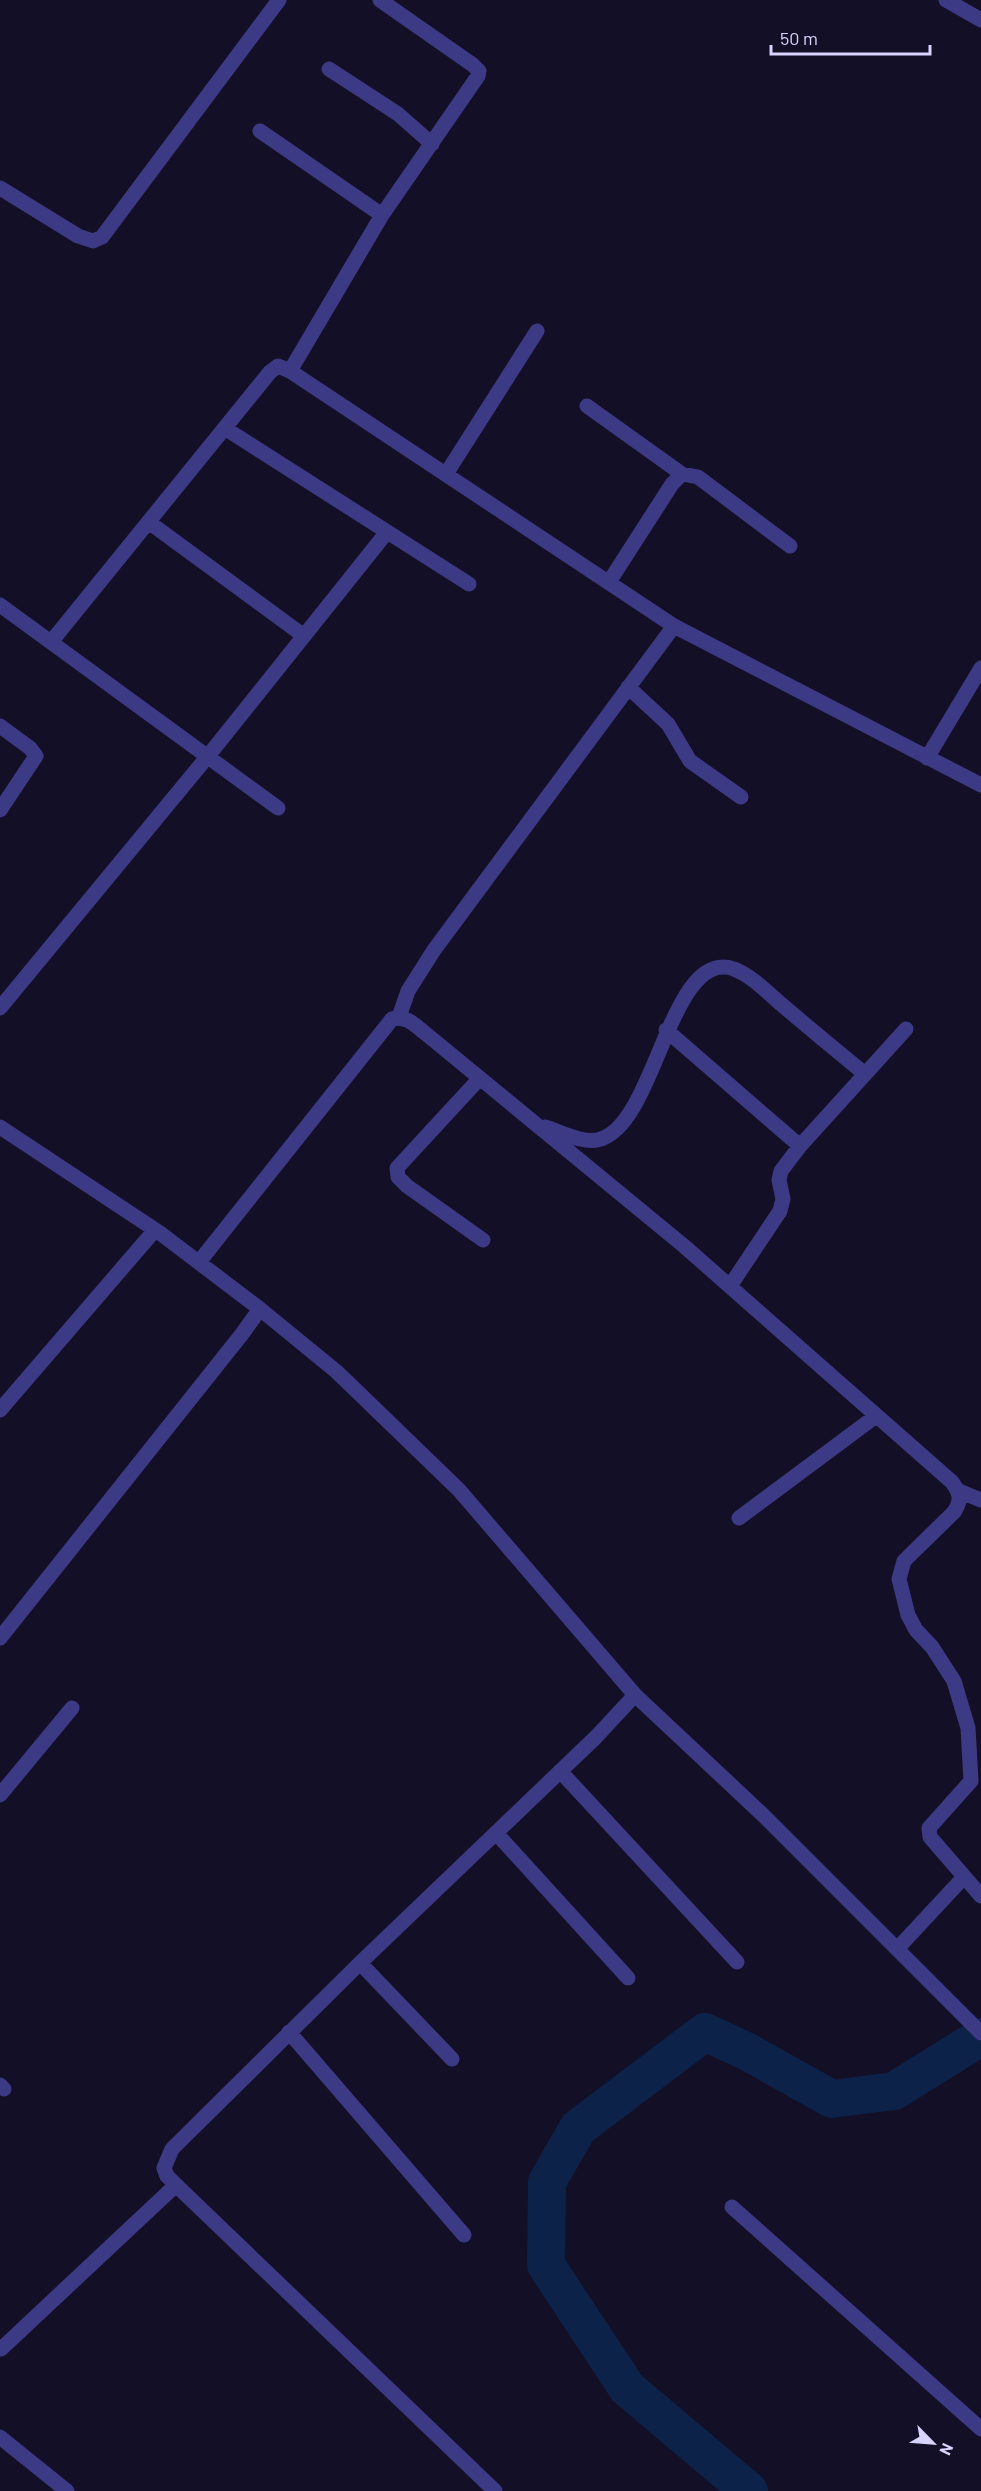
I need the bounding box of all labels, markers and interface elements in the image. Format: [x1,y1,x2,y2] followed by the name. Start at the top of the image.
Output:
[771,18,930,56] scale bar
[780,27,818,49] text: 50 m
[903,2413,963,2473] north arrow
[936,2441,958,2458] text: N

